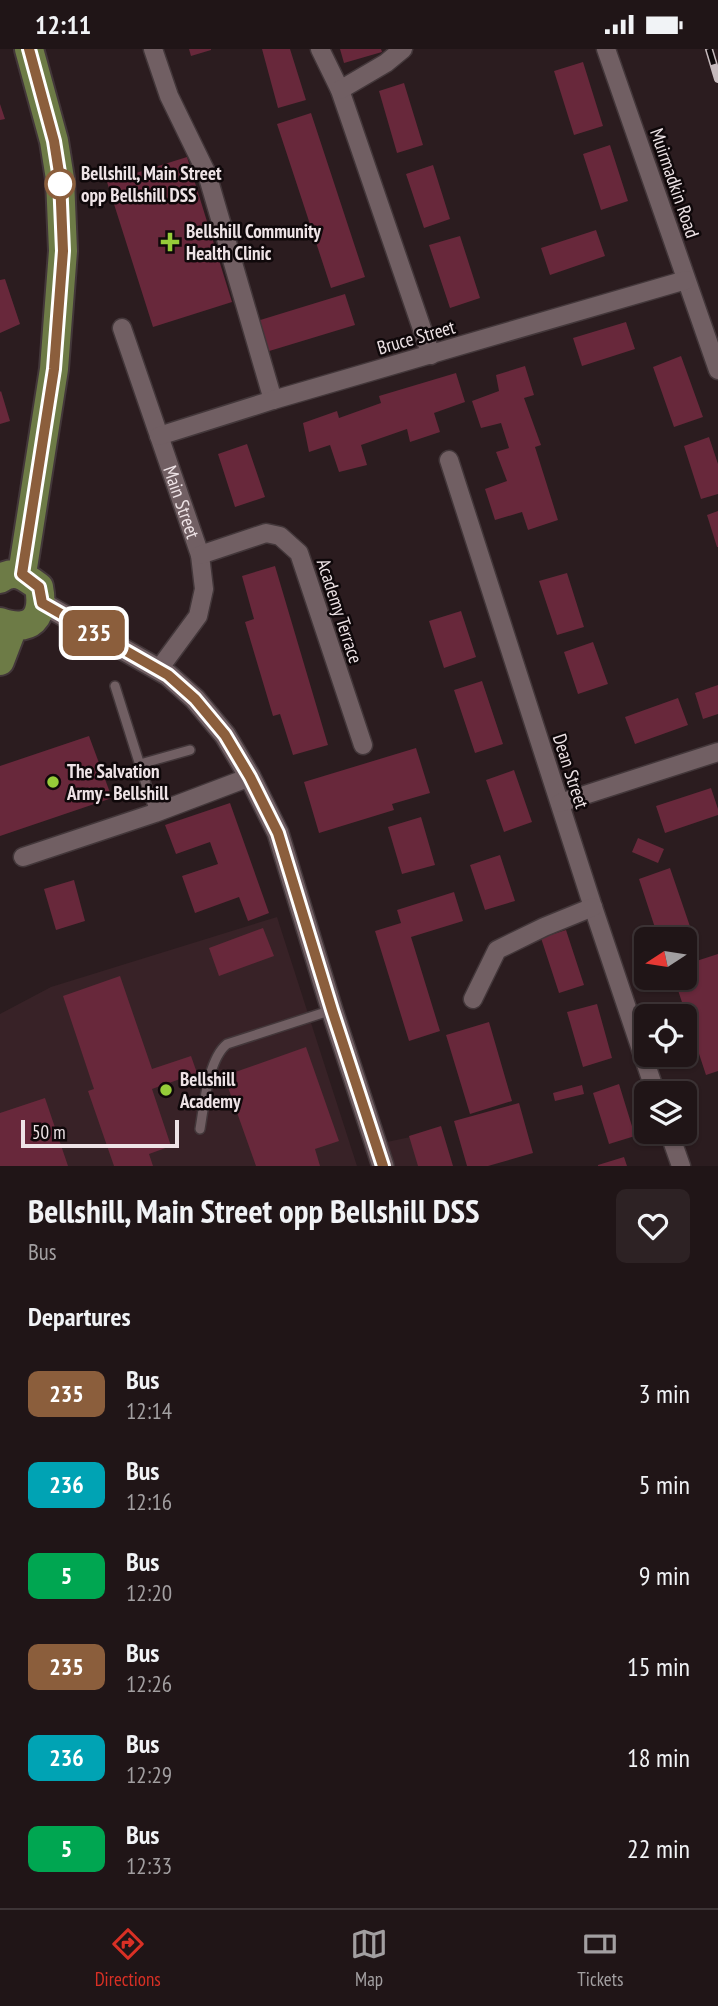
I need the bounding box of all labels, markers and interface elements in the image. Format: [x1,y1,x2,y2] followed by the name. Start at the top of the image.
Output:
[35,8,91,41] text: 12:11
[645,125,705,241] street label: Muirmadkin Road
[81,161,222,207] place label: Bellshill, Main Street opp Bellshill DSS
[45,169,75,199] marker: Bellshill, Main Street opp Bellshill DSS
[186,219,321,265] place label: Bellshill Community Health Clinic
[160,232,180,252] marker: Bellshill Community Health Clinic
[374,314,459,360] street label: Bruce Street
[158,462,206,542] street label: Main Street
[312,556,368,666] street label: Academy Terrace
[54,610,134,656] line badge: 235
[77,617,111,648] text: 235
[548,731,595,812] street label: Dean Street
[66,759,169,805] place label: The Salvation Army - Bellshill
[45,774,61,790] marker: The Salvation Army - Bellshill
[634,927,696,991] north arrow
[634,927,697,1144] map controls
[634,1004,697,1067] button: locate
[179,1067,241,1113] place label: Bellshill Academy
[634,1081,697,1144] button: layers
[158,1082,174,1098] marker: Bellshill Academy
[21,1117,178,1149] scale bar
[32,1120,66,1144] text: 50 m
[28,1189,479,1232] text: Bellshill, Main Street opp Bellshill DSS
[616,1189,690,1263] button: heart
[28,1237,57,1266] text: Bus
[28,1300,131,1333] text: Departures
[126,1363,159,1396] text: Bus
[639,1377,690,1410] text: 3 min
[49,1378,84,1409] text: 235
[126,1396,172,1425] text: 12:14
[126,1454,159,1487] text: Bus
[639,1468,690,1501] text: 5 min
[49,1469,84,1500] text: 236
[126,1487,172,1516] text: 12:16
[126,1545,159,1578] text: Bus
[639,1559,690,1592] text: 9 min
[61,1560,72,1591] text: 5
[126,1578,172,1607] text: 12:20
[126,1636,159,1669] text: Bus
[627,1650,690,1683] text: 15 min
[49,1651,84,1682] text: 235
[126,1669,172,1698] text: 12:26
[126,1727,159,1760] text: Bus
[627,1741,690,1774] text: 18 min
[49,1742,84,1773] text: 236
[126,1760,172,1789] text: 12:29
[126,1818,159,1851] text: Bus
[627,1832,690,1865] text: 22 min
[61,1833,72,1864] text: 5
[126,1851,172,1880] text: 12:33
[95,1925,161,1991] tab: Directions
[350,1925,388,1991] tab: Map
[577,1925,623,1991] tab: Tickets

